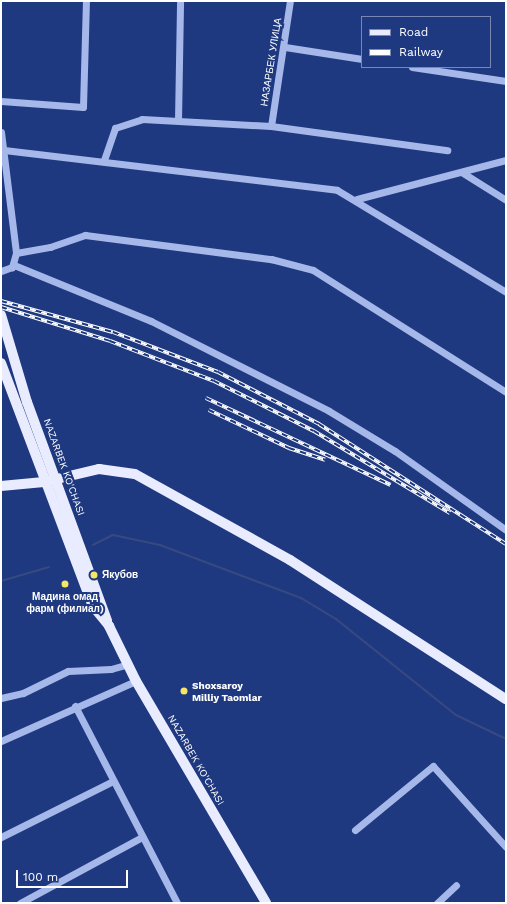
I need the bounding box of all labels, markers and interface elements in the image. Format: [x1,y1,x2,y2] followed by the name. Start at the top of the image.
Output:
[361,16,491,68] legend
[258,17,284,107] street label: НАЗАРБЕК УЛИЦА
[399,25,428,39] text: Road
[399,45,443,59] text: Railway
[41,417,87,517] street label: NAZARBEK KO'CHASI
[102,569,138,581] place label: Якубов
[89,570,99,580] marker: Якубов
[60,579,70,589] marker: Мадина омад фарм (филиал)
[26,590,104,614] place label: Мадина омад фарм (филиал)
[192,679,262,702] place label: Shoxsaroy Milliy Taomlar
[179,686,189,696] marker: Shoxsaroy Milliy Taomlar
[165,713,227,807] street label: NAZARBEK KO'CHASI
[18,862,130,888] scale bar
[23,870,58,884] text: 100 m

